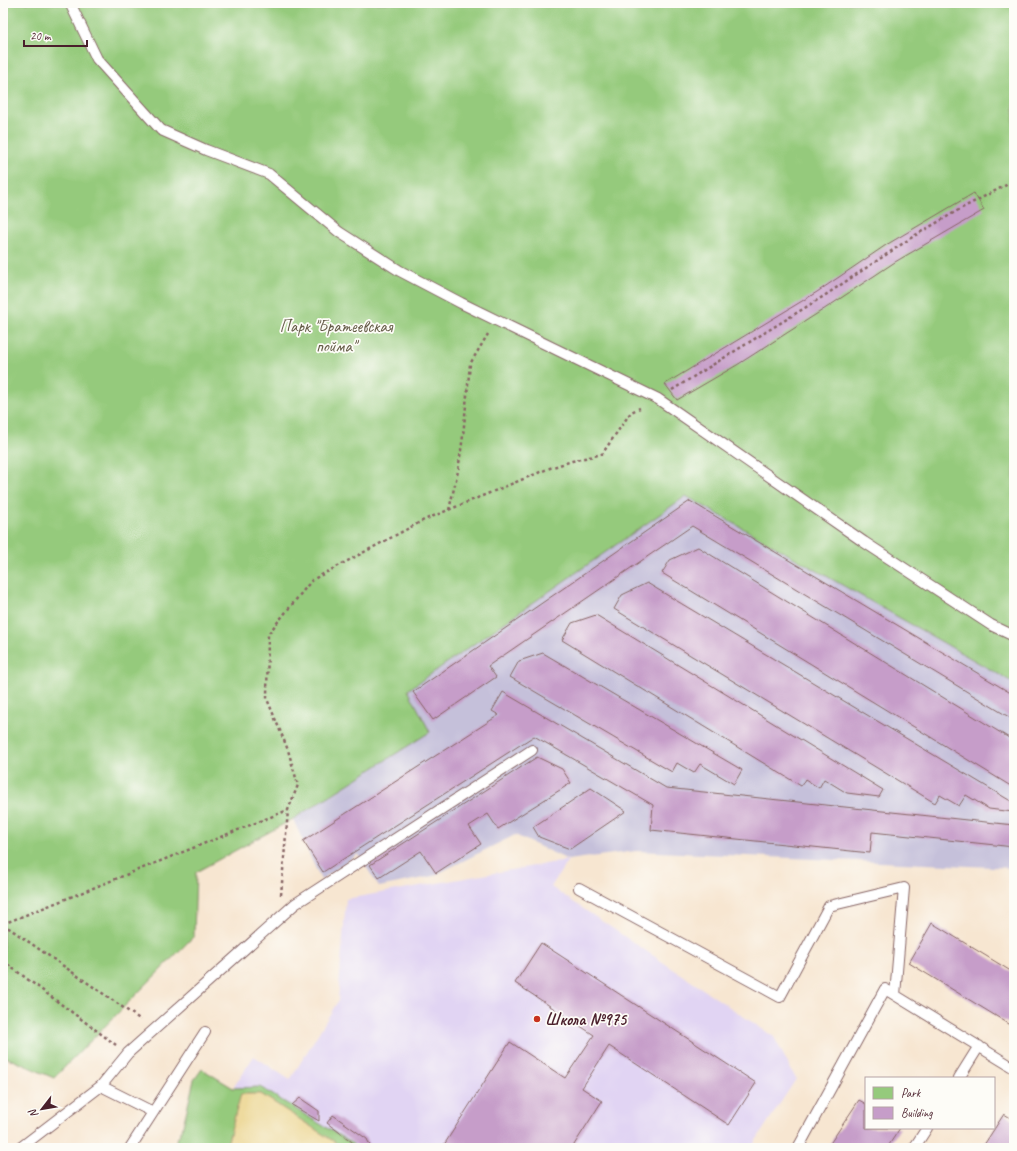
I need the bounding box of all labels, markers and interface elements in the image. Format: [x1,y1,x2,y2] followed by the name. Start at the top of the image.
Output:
[24,22,87,48] scale bar
[30,28,52,44] text: 20 m
[280,316,394,357] park label: Парк "Братеевская пойма"
[545,1009,628,1030] place label: Школа №975
[532,1014,542,1024] marker: Школа №975
[865,1077,995,1129] legend
[901,1085,922,1101] text: Park
[22,1089,62,1129] north arrow
[901,1105,933,1121] text: Building
[25,1106,41,1121] text: N

